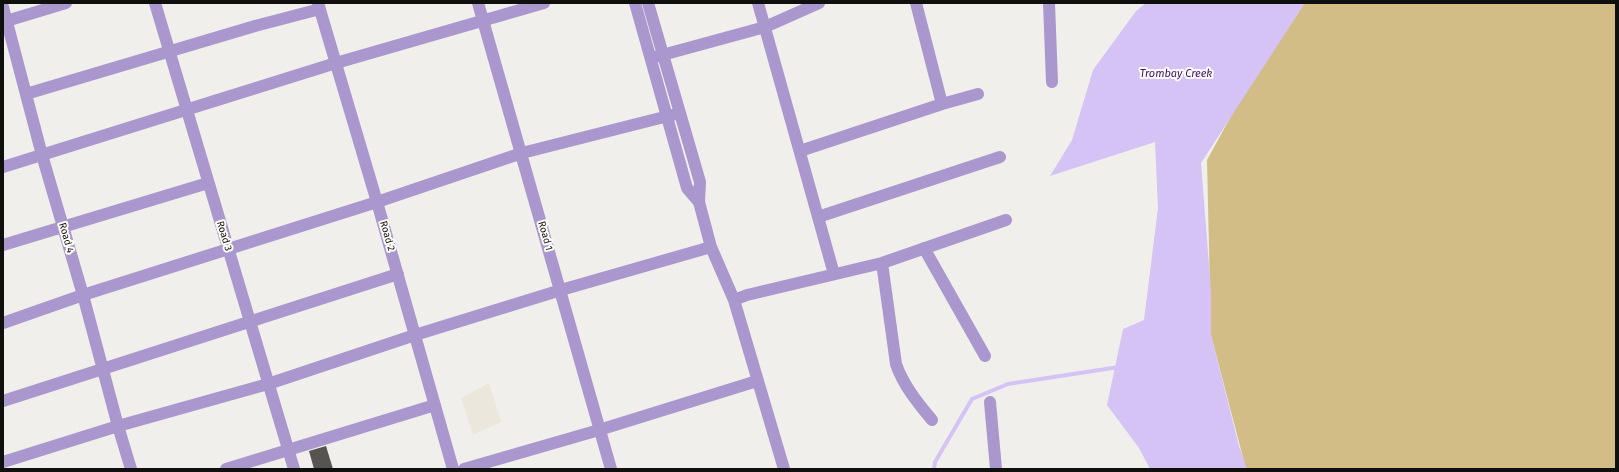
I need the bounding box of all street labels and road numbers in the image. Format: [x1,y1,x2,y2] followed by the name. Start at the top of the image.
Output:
[214,220,234,252] street label: Road 3
[377,220,397,252] street label: Road 2
[535,220,555,252] street label: Road 1
[56,221,76,255] street label: Road 4

